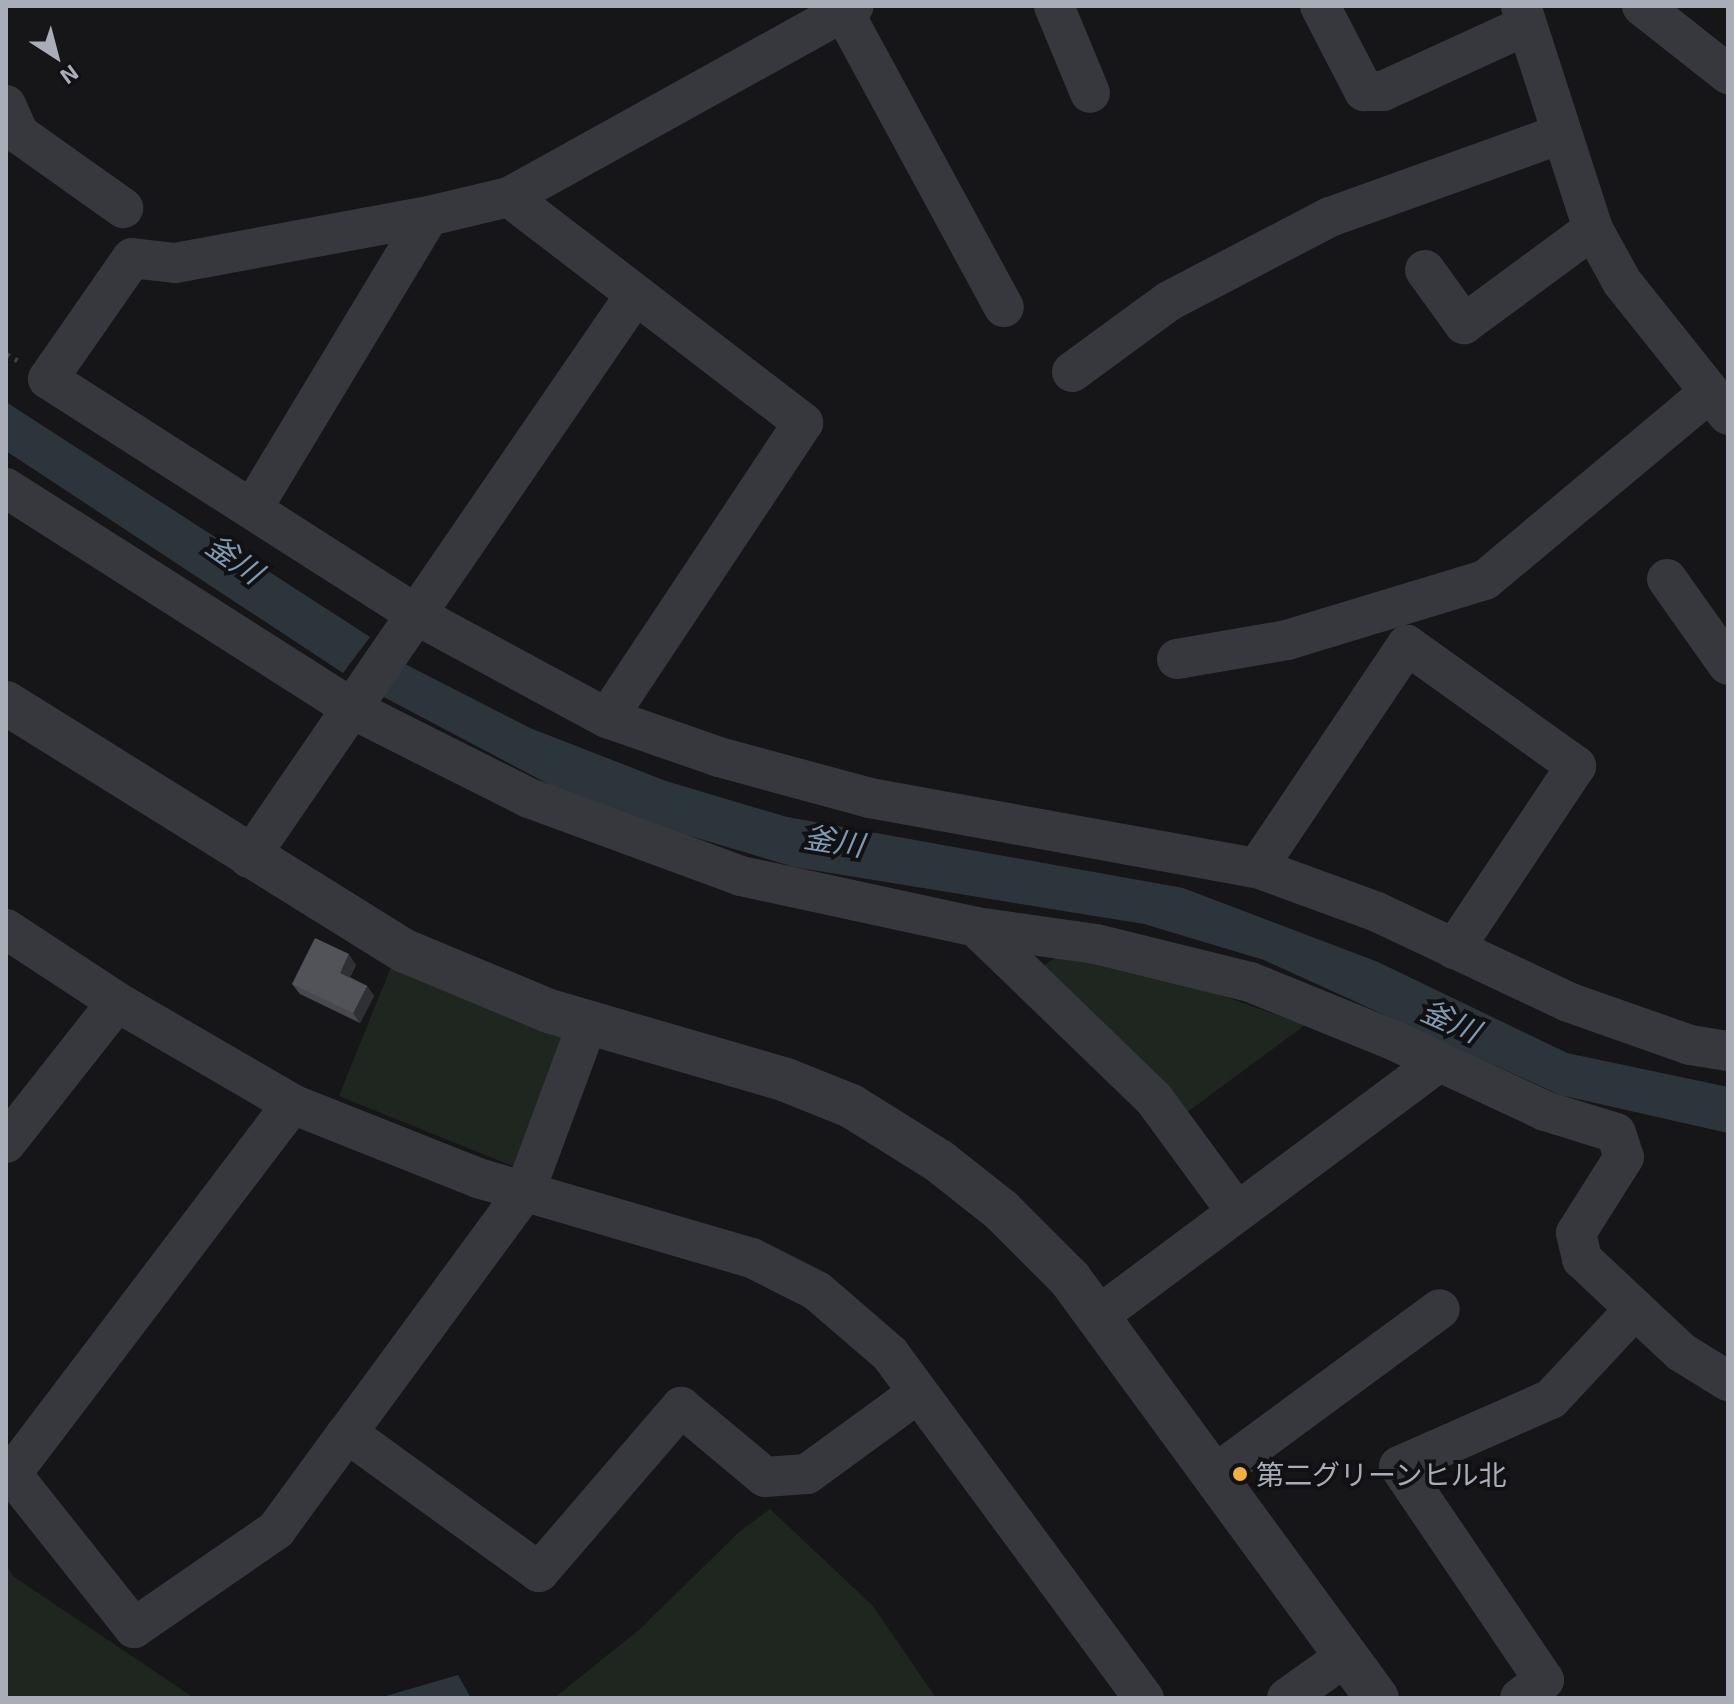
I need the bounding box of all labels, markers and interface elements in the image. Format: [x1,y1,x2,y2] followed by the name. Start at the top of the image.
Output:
[16,16,96,96] north arrow
[56,60,84,91] text: N
[200,526,270,590] water label: 釜川
[802,818,866,862] water label: 釜川
[1416,991,1486,1049] water label: 釜川
[1256,1457,1508,1491] place label: 第二グリーンヒル北
[1231,1465,1249,1483] marker: 第二グリーンヒル北

